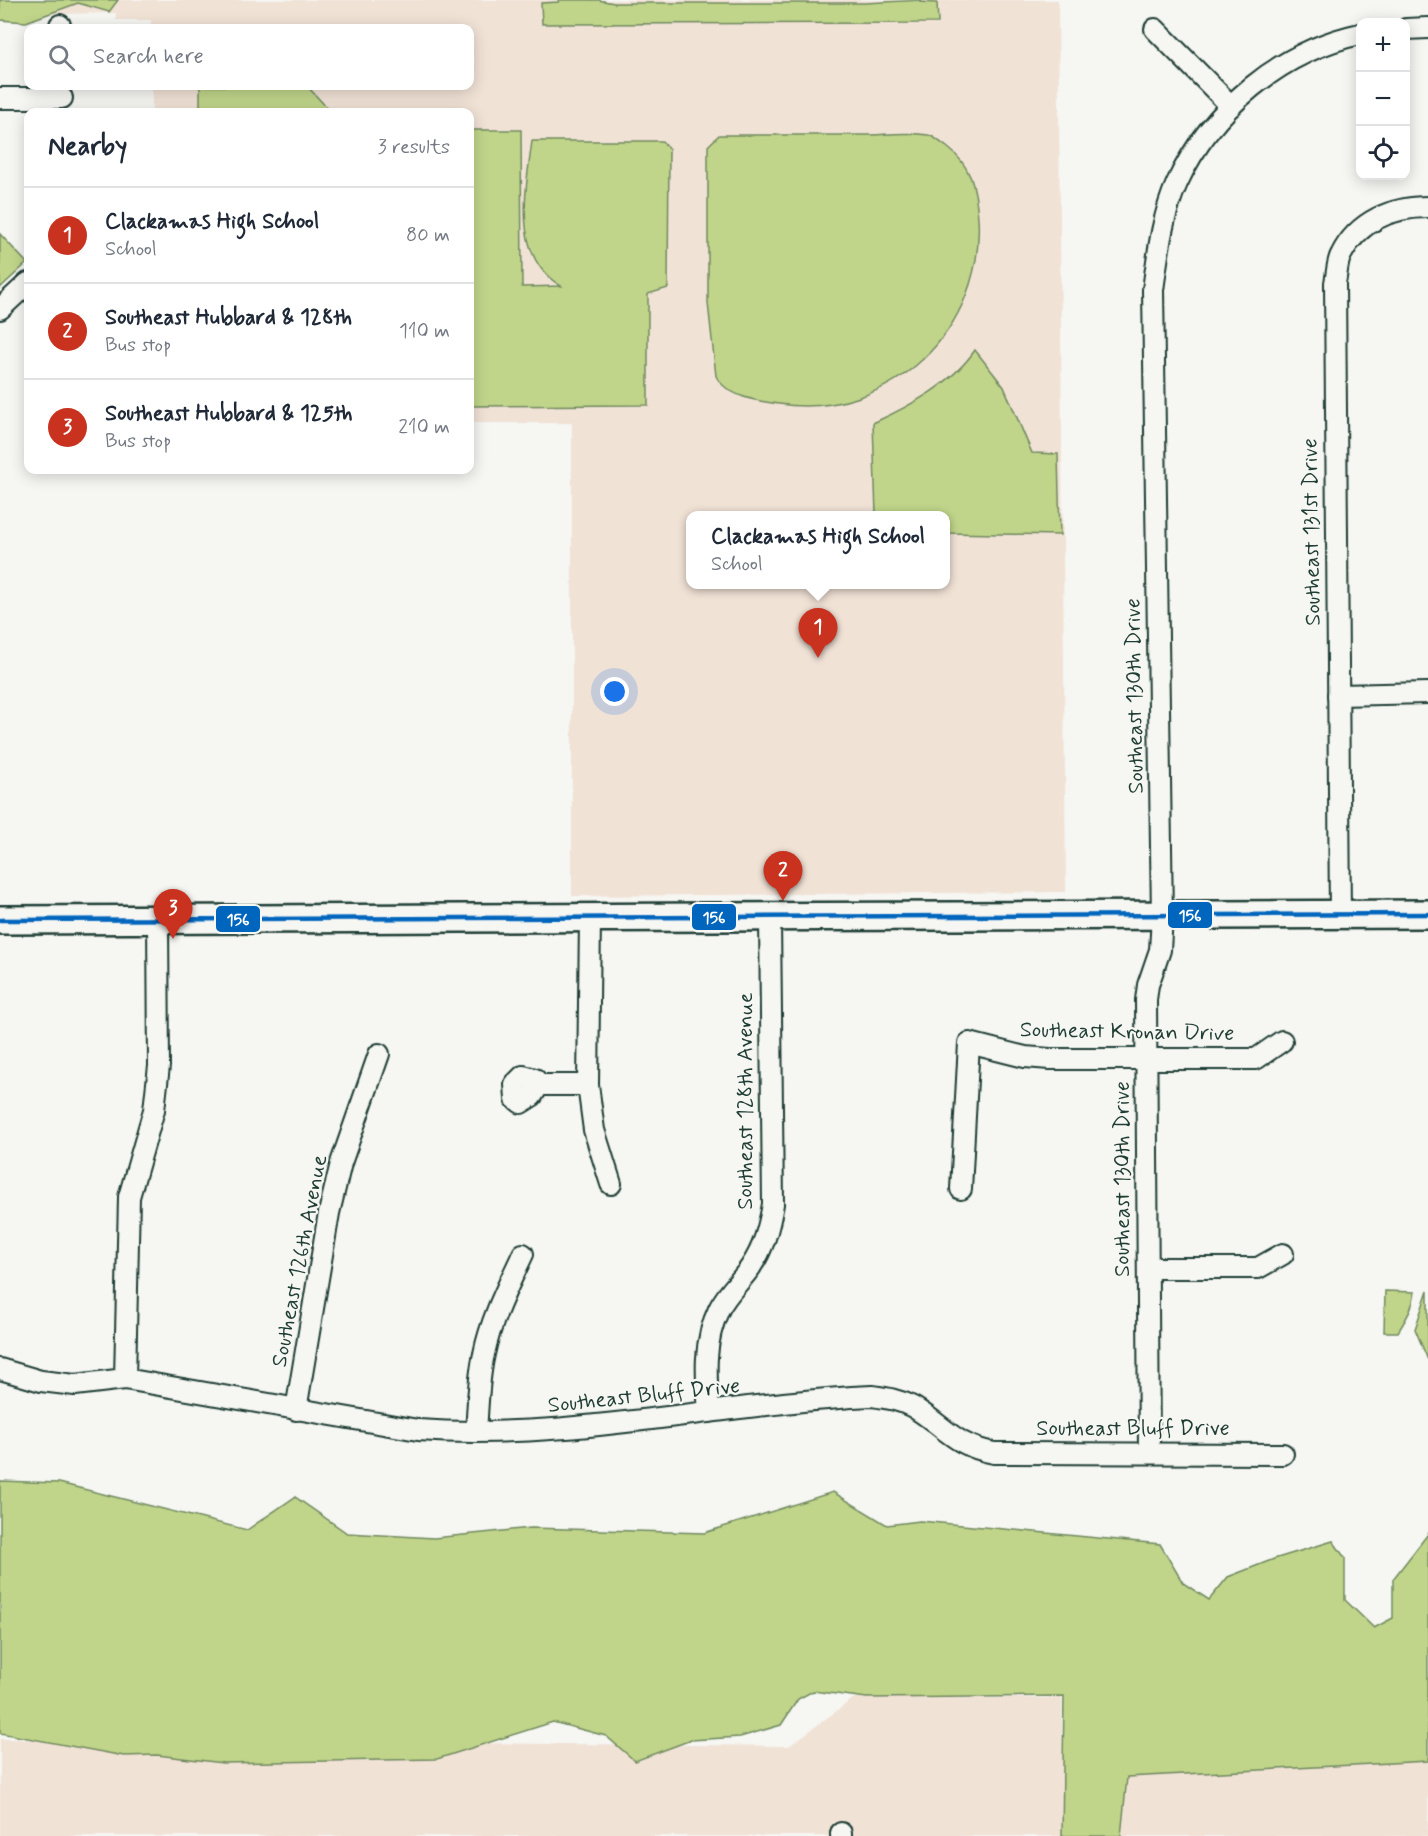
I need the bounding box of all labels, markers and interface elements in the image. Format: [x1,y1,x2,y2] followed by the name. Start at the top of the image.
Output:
[1356,18,1410,180] map controls
[1356,18,1410,72] button: +
[24,24,474,90] search box
[45,41,78,74] icon: search
[93,43,204,71] text: Search here
[1356,72,1410,126] button: −
[1356,126,1410,180] button: locate
[48,130,127,164] text: Nearby
[378,134,450,161] text: 3 results
[105,208,319,236] text: Clackamas High School
[63,222,72,249] text: 1
[406,222,450,249] text: 80 m
[105,236,157,263] text: School
[105,304,352,332] text: Southeast Hubbard & 128th
[63,318,72,345] text: 2
[399,318,450,345] text: 110 m
[105,332,171,359] text: Bus stop
[105,400,352,428] text: Southeast Hubbard & 125th
[63,414,72,441] text: 3
[398,414,450,441] text: 210 m
[105,428,171,455] text: Bus stop
[1296,438,1328,626] street label: Southeast 131st Drive
[686,511,950,589] popup
[711,523,925,551] text: Clackamas High School
[711,551,763,578] text: School
[1119,598,1151,794] street label: Southeast 130th Drive
[798,608,838,658] pin: 1
[600,677,629,706] your location
[764,852,802,901] pin: 2
[154,890,192,939] pin: 3
[1167,901,1213,929] line badge: 156
[691,903,737,931] line badge: 156
[215,905,261,933] line badge: 156
[1178,906,1202,927] text: 156
[702,908,726,929] text: 156
[226,910,250,931] text: 156
[732,992,760,1210] street label: Southeast 128th Avenue
[1020,1016,1234,1048] street label: Southeast Kronan Drive
[1109,1081,1137,1277] street label: Southeast 130th Drive
[266,1152,334,1370] street label: Southeast 126th Avenue
[546,1372,742,1420] street label: Southeast Bluff Drive
[1036,1415,1230,1443] street label: Southeast Bluff Drive

